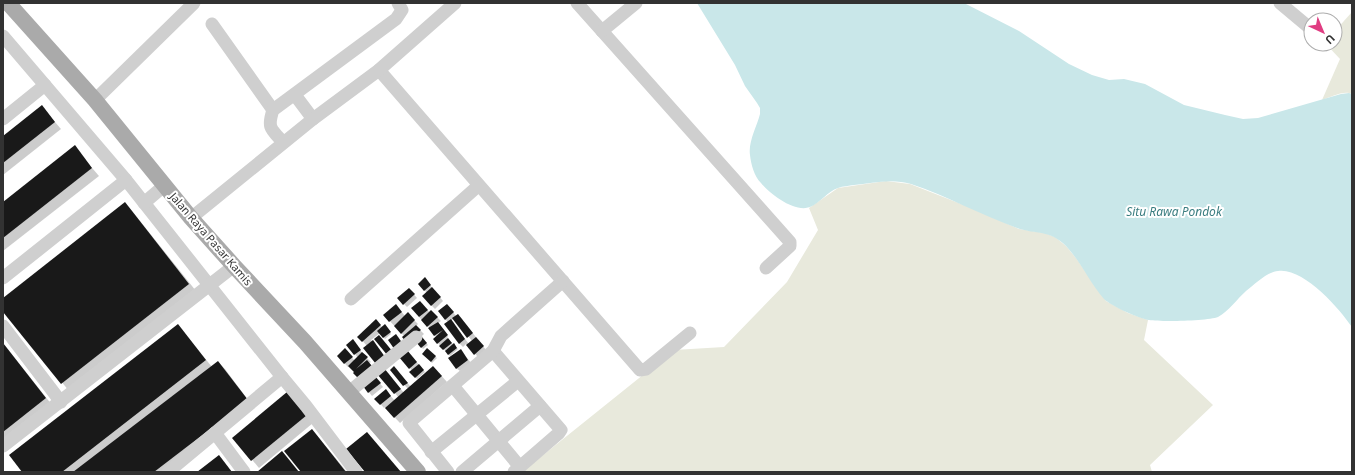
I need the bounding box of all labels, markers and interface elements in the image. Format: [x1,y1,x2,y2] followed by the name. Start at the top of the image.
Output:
[1303,12,1343,52] north arrow
[1322,31,1338,48] text: U
[166,188,256,288] street label: Jalan Raya Pasar Kamis
[1126,203,1223,220] water label: Situ Rawa Pondok

